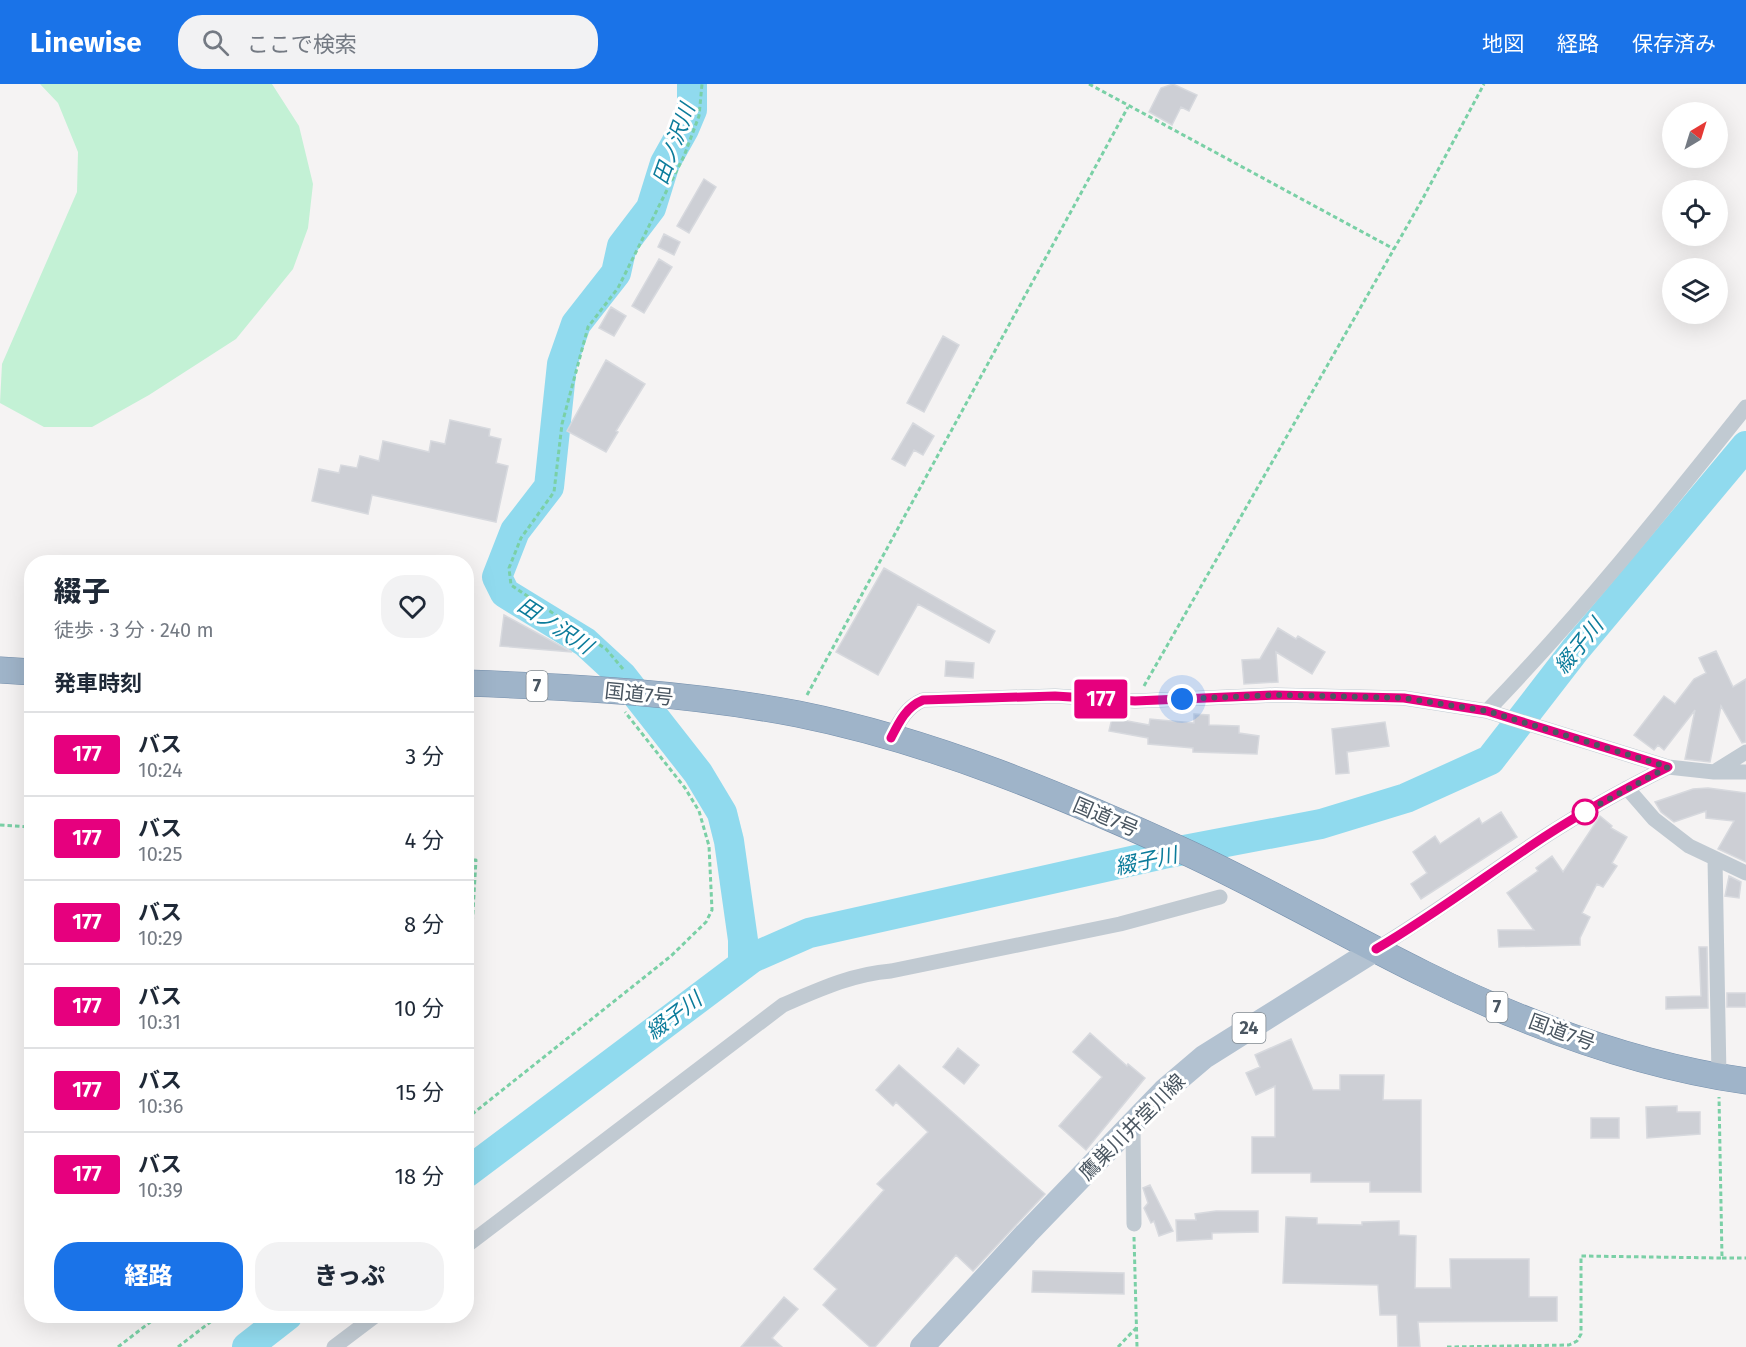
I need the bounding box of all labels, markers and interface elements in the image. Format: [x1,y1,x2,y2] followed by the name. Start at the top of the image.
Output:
[178,15,598,69] search box
[30,26,142,59] text: Linewise
[199,26,232,59] icon: search
[247,31,357,58] text: ここで検索
[1482,31,1524,57] text: 地図
[1557,31,1599,57] text: 経路
[1632,31,1716,57] text: 保存済み
[647,98,701,188] water label: 田ノ沢川
[1662,102,1728,168] north arrow
[1662,102,1728,324] map controls
[1662,180,1728,246] button: locate
[1662,258,1728,324] button: layers
[54,575,110,608] text: 綴子
[381,575,444,638] button: heart
[513,592,599,661] water label: 田ノ沢川
[1549,612,1610,679] water label: 綴子川
[54,618,214,642] text: 徒歩 · 3 分 · 240 m
[54,670,142,697] text: 発車時刻
[526,671,548,701] road number: 7
[603,678,675,710] street label: 国道7号
[1066,680,1136,718] line badge: 177
[1167,684,1197,714] your location
[1086,686,1116,712] text: 177
[138,731,182,758] text: バス
[72,741,102,767] text: 177
[405,743,444,770] text: 3 分
[138,758,183,782] text: 10:24
[1070,792,1142,842] street label: 国道7号
[1572,799,1598,825] unlabelled marker
[138,815,182,842] text: バス
[72,825,102,851] text: 177
[404,827,444,854] text: 4 分
[1112,841,1181,880] water label: 綴子川
[138,842,183,866] text: 10:25
[138,899,182,926] text: バス
[72,909,102,935] text: 177
[404,911,444,938] text: 8 分
[138,926,183,950] text: 10:29
[138,983,182,1010] text: バス
[641,985,709,1045] water label: 綴子川
[1486,992,1508,1022] road number: 7
[72,993,102,1019] text: 177
[394,995,444,1022] text: 10 分
[1526,1009,1598,1055] street label: 国道7号
[138,1010,181,1034] text: 10:31
[1232,1013,1266,1043] road number: 24
[138,1067,182,1094] text: バス
[1074,1069,1190,1185] street label: 鷹巣川井堂川線
[72,1077,102,1103] text: 177
[396,1079,444,1106] text: 15 分
[138,1094,183,1118] text: 10:36
[138,1151,182,1178] text: バス
[72,1161,102,1187] text: 177
[395,1163,444,1190] text: 18 分
[138,1178,183,1202] text: 10:39
[54,1242,243,1311] button: 経路
[255,1242,444,1311] button: きっぷ

